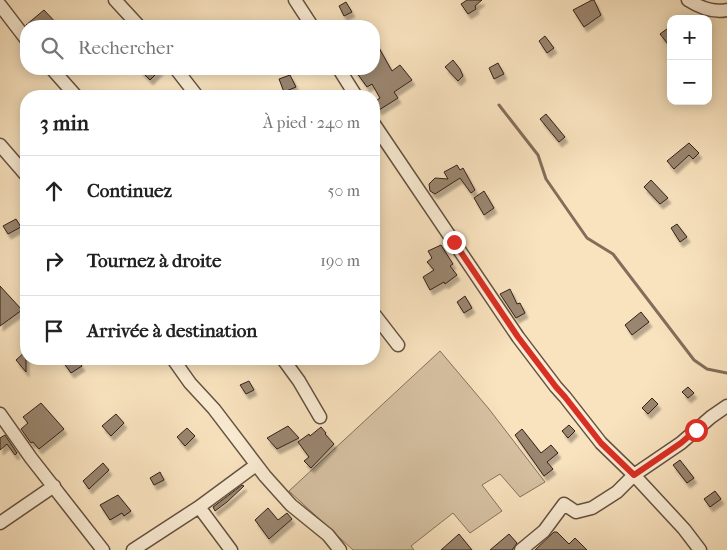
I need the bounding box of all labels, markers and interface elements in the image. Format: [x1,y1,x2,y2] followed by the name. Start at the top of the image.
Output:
[667,15,712,105] map controls
[667,15,712,60] button: +
[20,20,380,75] search box
[38,34,66,62] icon: search
[78,37,174,59] text: Rechercher
[667,60,712,105] button: −
[40,111,89,135] text: 3 min
[263,113,360,132] text: À pied · 240 m
[40,177,68,205] icon: ahead
[87,180,172,202] text: Continuez
[328,181,360,200] text: 50 m
[443,231,466,254] route end
[40,247,68,275] icon: right
[87,250,221,272] text: Tournez à droite
[320,251,360,270] text: 190 m
[40,317,68,345] icon: arrive
[87,320,257,342] text: Arrivée à destination
[685,419,708,442] route start

